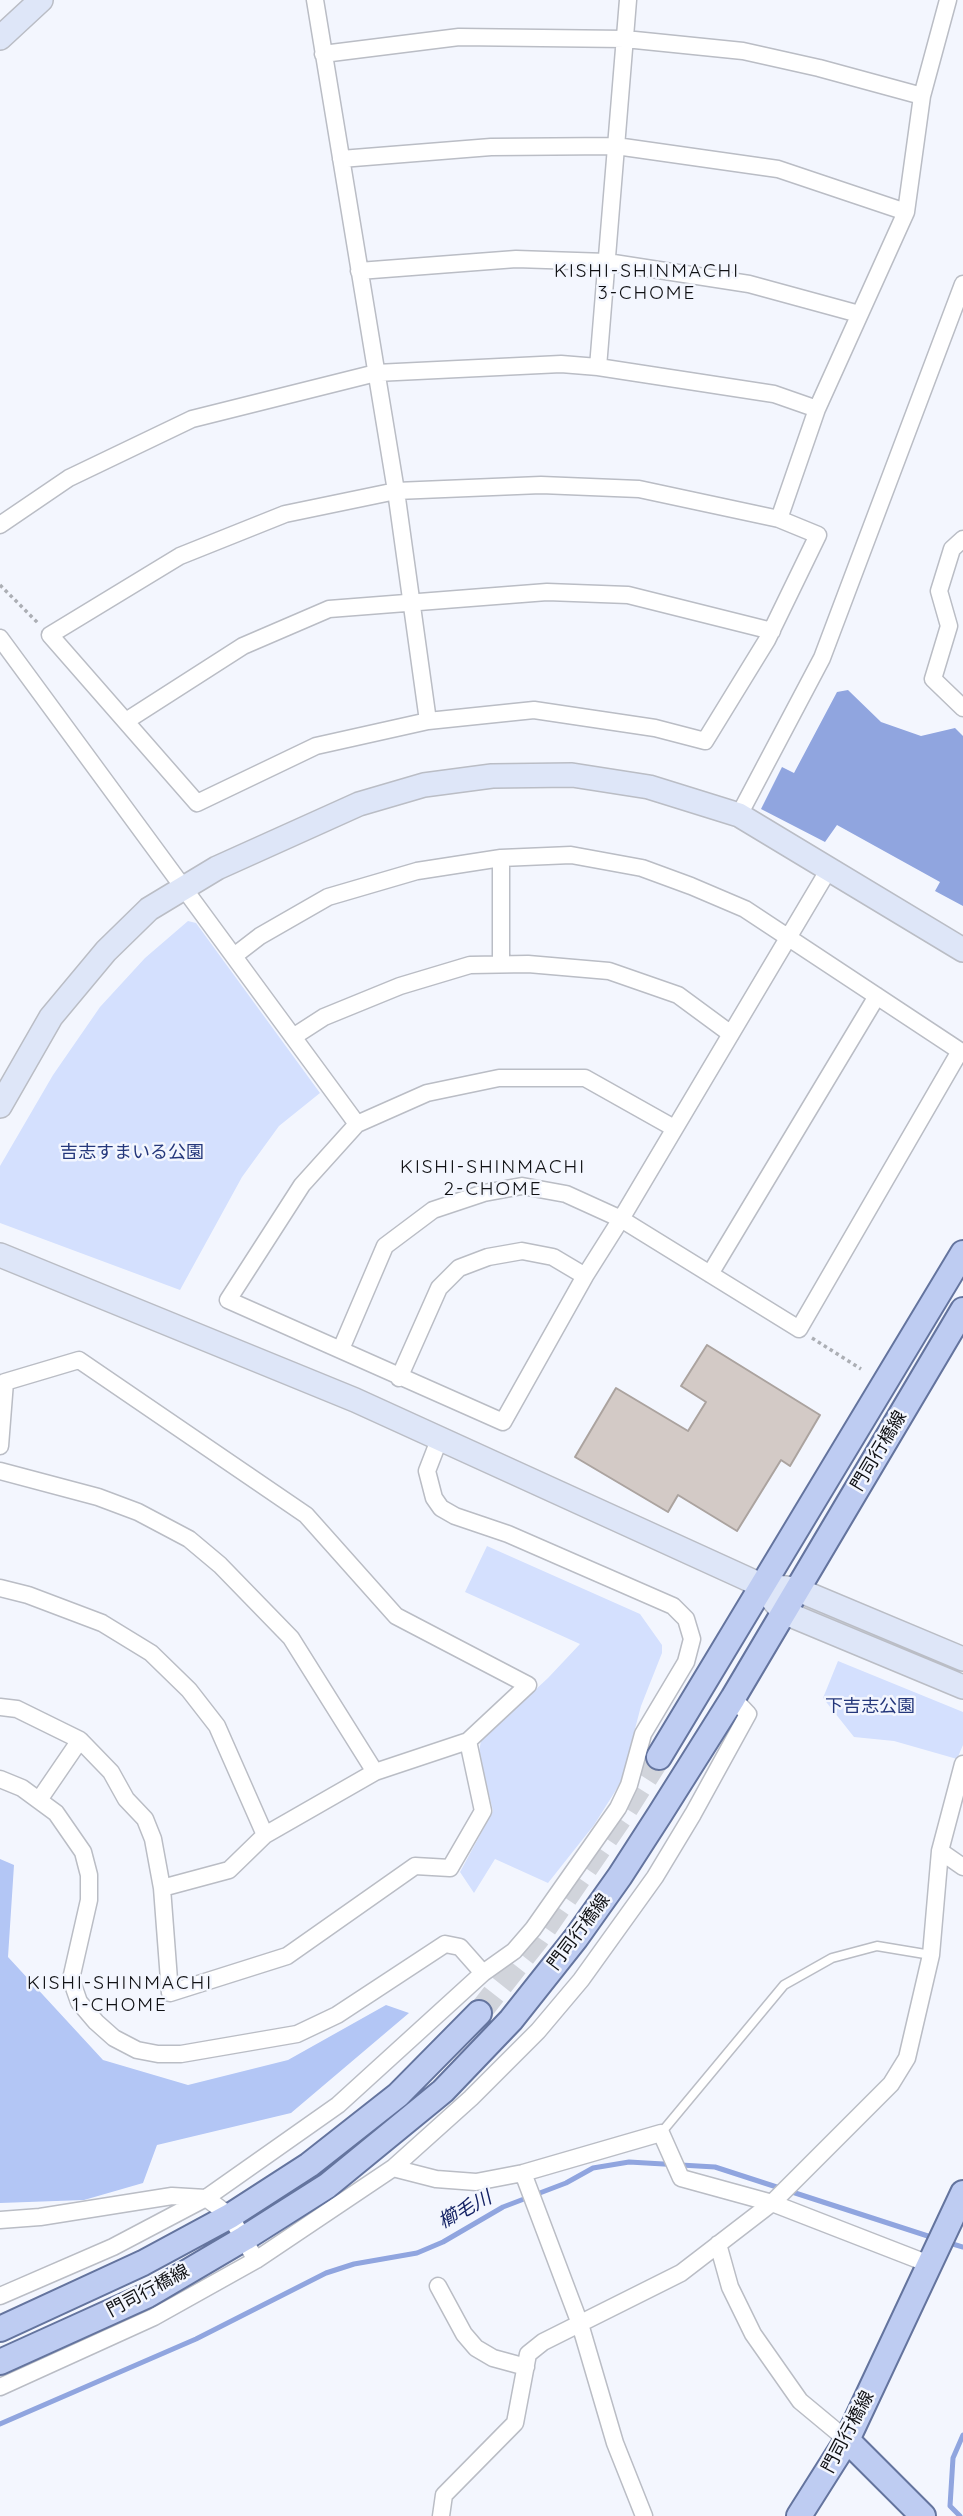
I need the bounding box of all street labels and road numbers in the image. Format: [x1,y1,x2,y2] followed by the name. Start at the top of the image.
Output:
[847,1407,911,1495] street label: 門司行橋線
[543,1890,615,1974] street label: 門司行橋線
[103,2260,193,2322] street label: 門司行橋線
[817,2387,879,2477] street label: 門司行橋線

